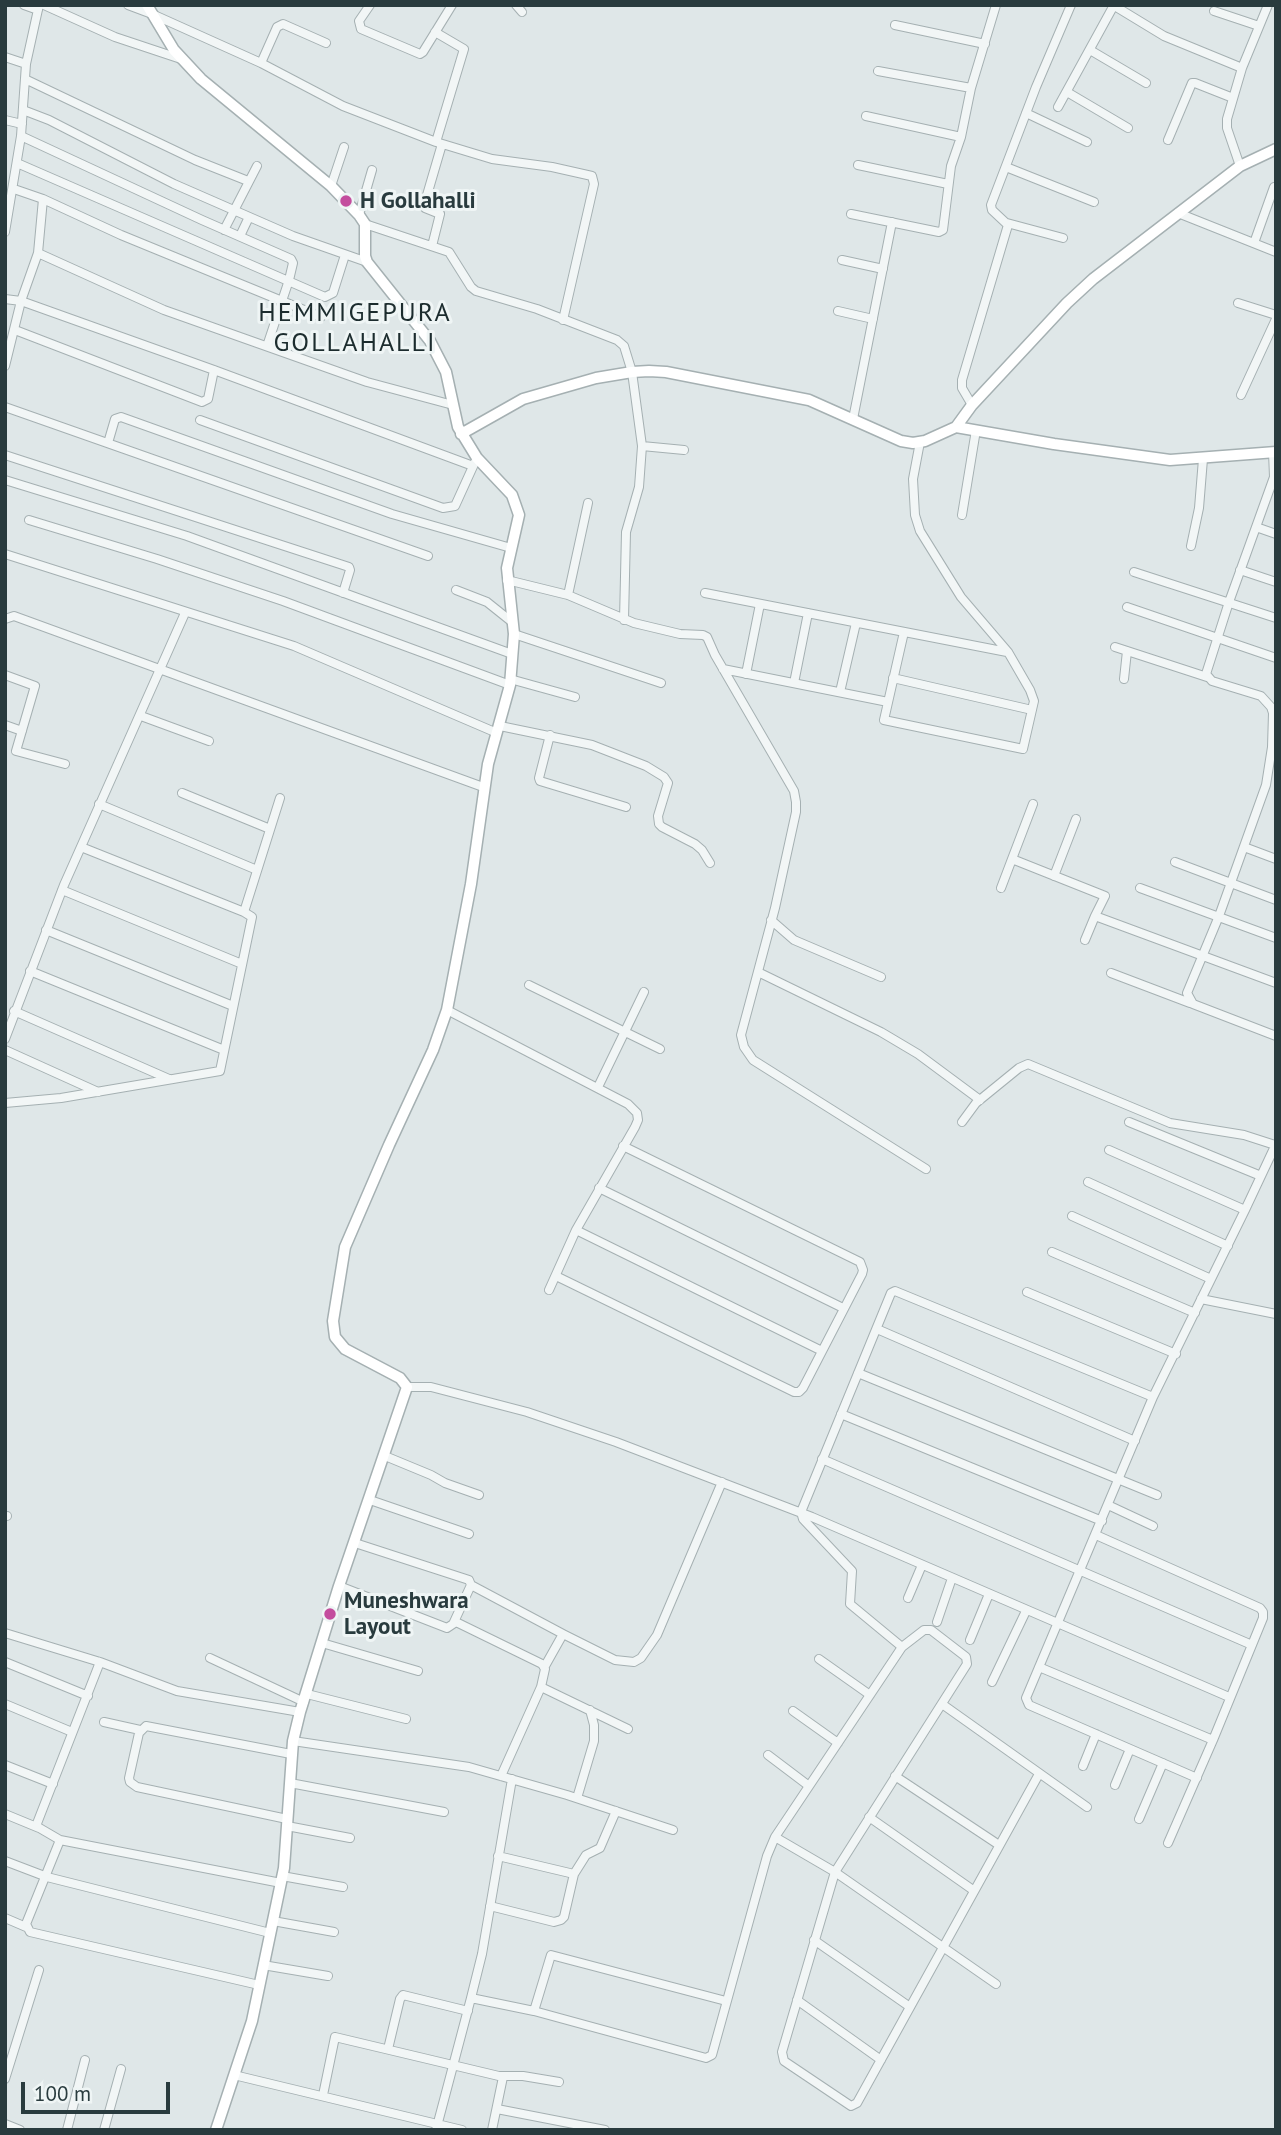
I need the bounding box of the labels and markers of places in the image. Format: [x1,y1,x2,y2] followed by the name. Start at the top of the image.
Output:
[360,187,476,215] place label: H Gollahalli
[338,193,354,209] marker: H Gollahalli
[344,1587,469,1641] place label: Muneshwara Layout
[322,1606,338,1622] marker: Muneshwara Layout

